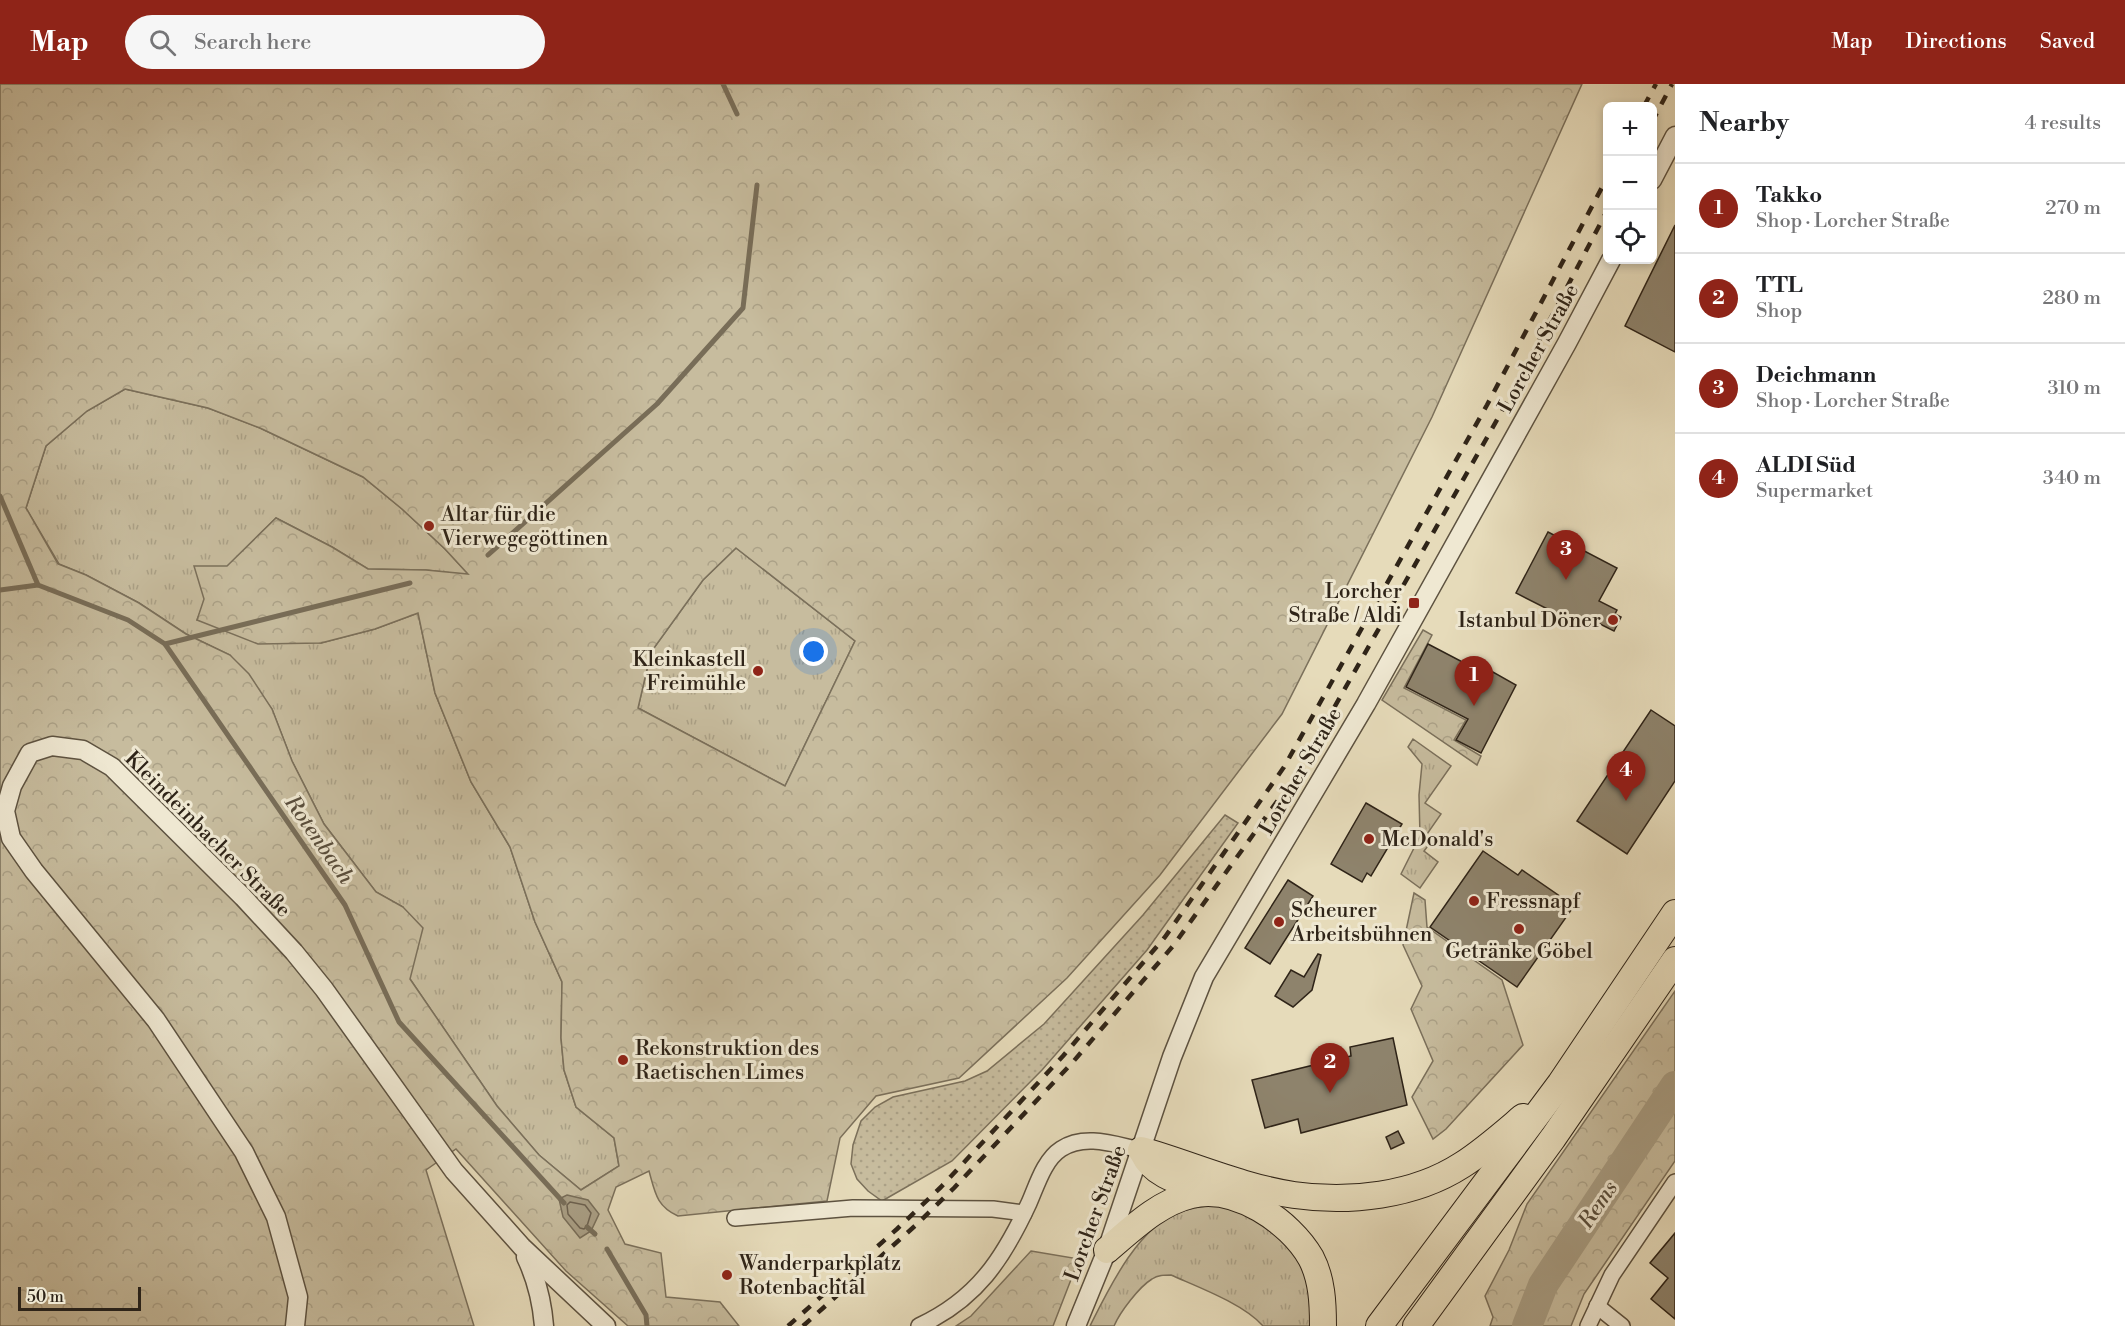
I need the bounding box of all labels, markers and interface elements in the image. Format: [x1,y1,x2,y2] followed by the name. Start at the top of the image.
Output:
[125,15,545,69] search box
[30,25,89,60] text: Map
[146,26,179,59] icon: search
[194,29,311,56] text: Search here
[1831,29,1873,55] text: Map
[1906,29,2007,55] text: Directions
[2040,29,2095,55] text: Saved
[1603,102,1657,264] map controls
[1603,102,1657,156] button: +
[1699,107,1789,139] text: Nearby
[2024,111,2101,136] text: 4 results
[1603,156,1657,210] button: −
[1756,182,1822,209] text: Takko
[1714,196,1723,221] text: 1
[2045,196,2101,221] text: 270 m
[1756,209,1950,234] text: Shop · Lorcher Straße
[1603,210,1657,264] button: locate
[1756,272,1803,299] text: TTL
[1493,280,1585,417] street label: Lorcher Straße
[1712,286,1725,311] text: 2
[2042,286,2101,311] text: 280 m
[1756,299,1802,324] text: Shop
[1756,362,1876,389] text: Deichmann
[1712,376,1725,401] text: 3
[2048,376,2101,401] text: 310 m
[1756,389,1950,414] text: Shop · Lorcher Straße
[1756,452,1856,479] text: ALDI Süd
[1712,466,1725,491] text: 4
[2043,466,2101,491] text: 340 m
[1756,479,1873,504] text: Supermarket
[440,502,609,552] place label: Altar für die Vierwegegöttinen
[422,519,436,533] marker: Altar für die Vierwegegöttinen
[1546,530,1586,580] pin: 3
[1288,579,1402,629] place label: Lorcher Straße / Aldi
[1407,596,1421,610] marker: Lorcher Straße / Aldi
[1458,608,1601,634] place label: Istanbul Döner
[1606,613,1620,627] marker: Istanbul Döner
[799,637,828,666] your location
[632,647,746,697] place label: Kleinkastell Freimühle
[1454,656,1494,706] pin: 1
[751,664,765,678] marker: Kleinkastell Freimühle
[1254,703,1348,840] street label: Lorcher Straße
[119,746,296,923] street label: Kleindeinbacher Straße
[1606,752,1646,801] pin: 4
[278,789,360,890] water label: Rotenbach
[1381,827,1493,853] place label: McDonald's
[1362,832,1376,846] marker: McDonald's
[1486,889,1581,915] place label: Fressnapf
[1467,894,1481,908] marker: Fressnapf
[1290,898,1433,948] place label: Scheurer Arbeitsbühnen
[1272,915,1286,929] marker: Scheurer Arbeitsbühnen
[1512,922,1526,936] marker: Getränke Göbel
[1445,939,1593,965] place label: Getränke Göbel
[635,1036,819,1086] place label: Rekonstruktion des Raetischen Limes
[1310,1044,1350,1093] pin: 2
[616,1053,630,1067] marker: Rekonstruktion des Raetischen Limes
[1059,1142,1133,1285] street label: Lorcher Straße
[1572,1176,1624,1235] water label: Rems
[738,1251,901,1301] place label: Wanderparkplatz Rotenbachtal
[720,1268,734,1282] marker: Wanderparkplatz Rotenbachtal
[18,1284,141,1312] scale bar
[27,1287,64,1307] text: 50 m

